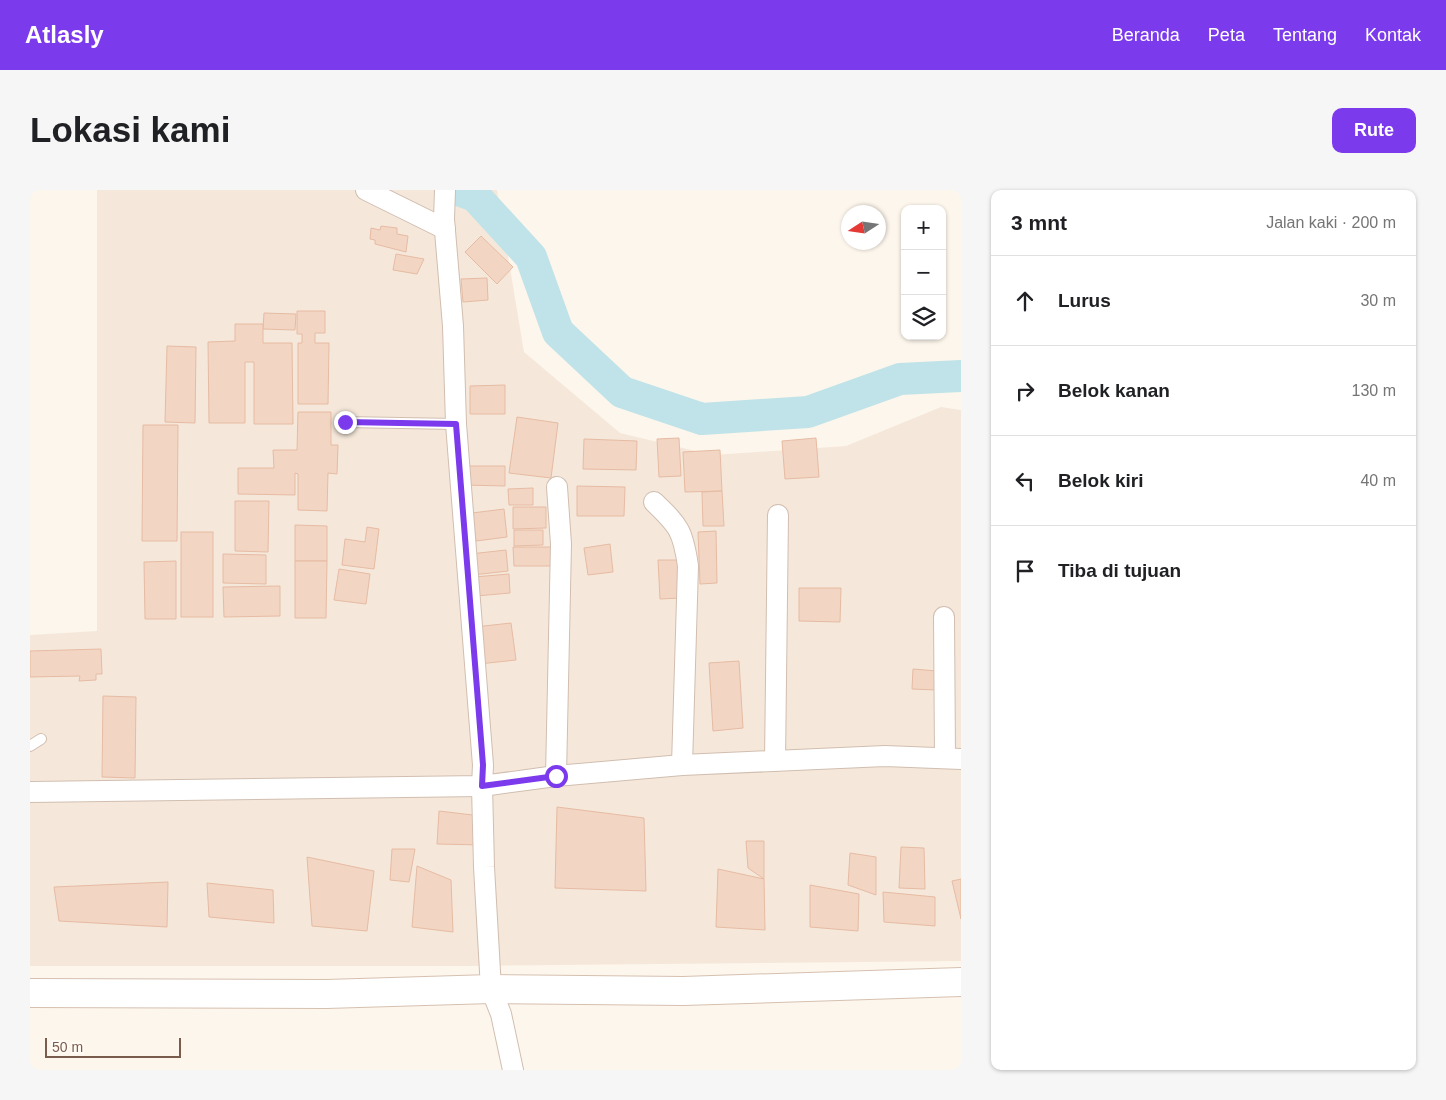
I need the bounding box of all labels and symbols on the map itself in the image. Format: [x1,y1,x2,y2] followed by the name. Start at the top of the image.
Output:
[841,205,886,250] north arrow
[334,411,357,434] route end
[545,765,568,788] route start
[45,1035,181,1058] scale bar

